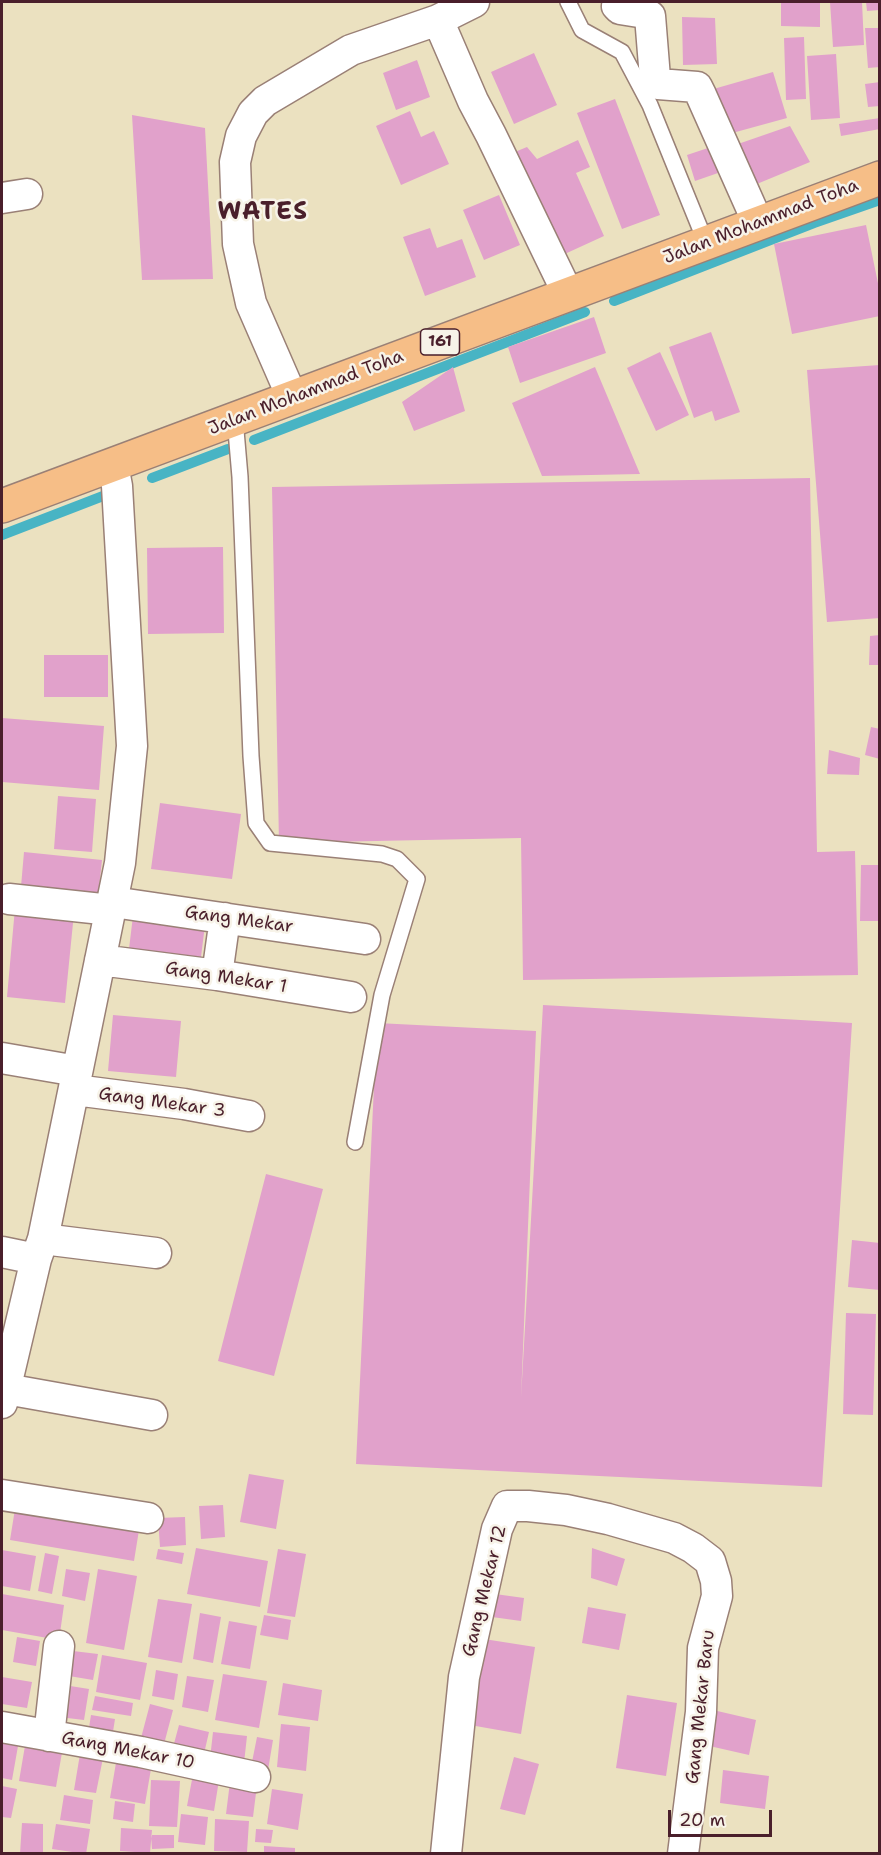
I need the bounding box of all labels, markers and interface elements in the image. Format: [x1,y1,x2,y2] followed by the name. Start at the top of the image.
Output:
[660,175,862,269] street label: Jalan Mohammad Toha
[218,199,308,227] district label: WATES
[420,329,460,355] road number: 161
[205,346,407,440] street label: Jalan Mohammad Toha
[183,902,295,938] street label: Gang Mekar
[164,958,288,998] street label: Gang Mekar 1
[97,1083,227,1123] street label: Gang Mekar 3
[458,1523,512,1659] street label: Gang Mekar 12
[682,1629,720,1785] street label: Gang Mekar Baru
[60,1728,196,1774] street label: Gang Mekar 10
[671,1798,774,1836] scale bar
[679,1808,725,1832] text: 20 m

